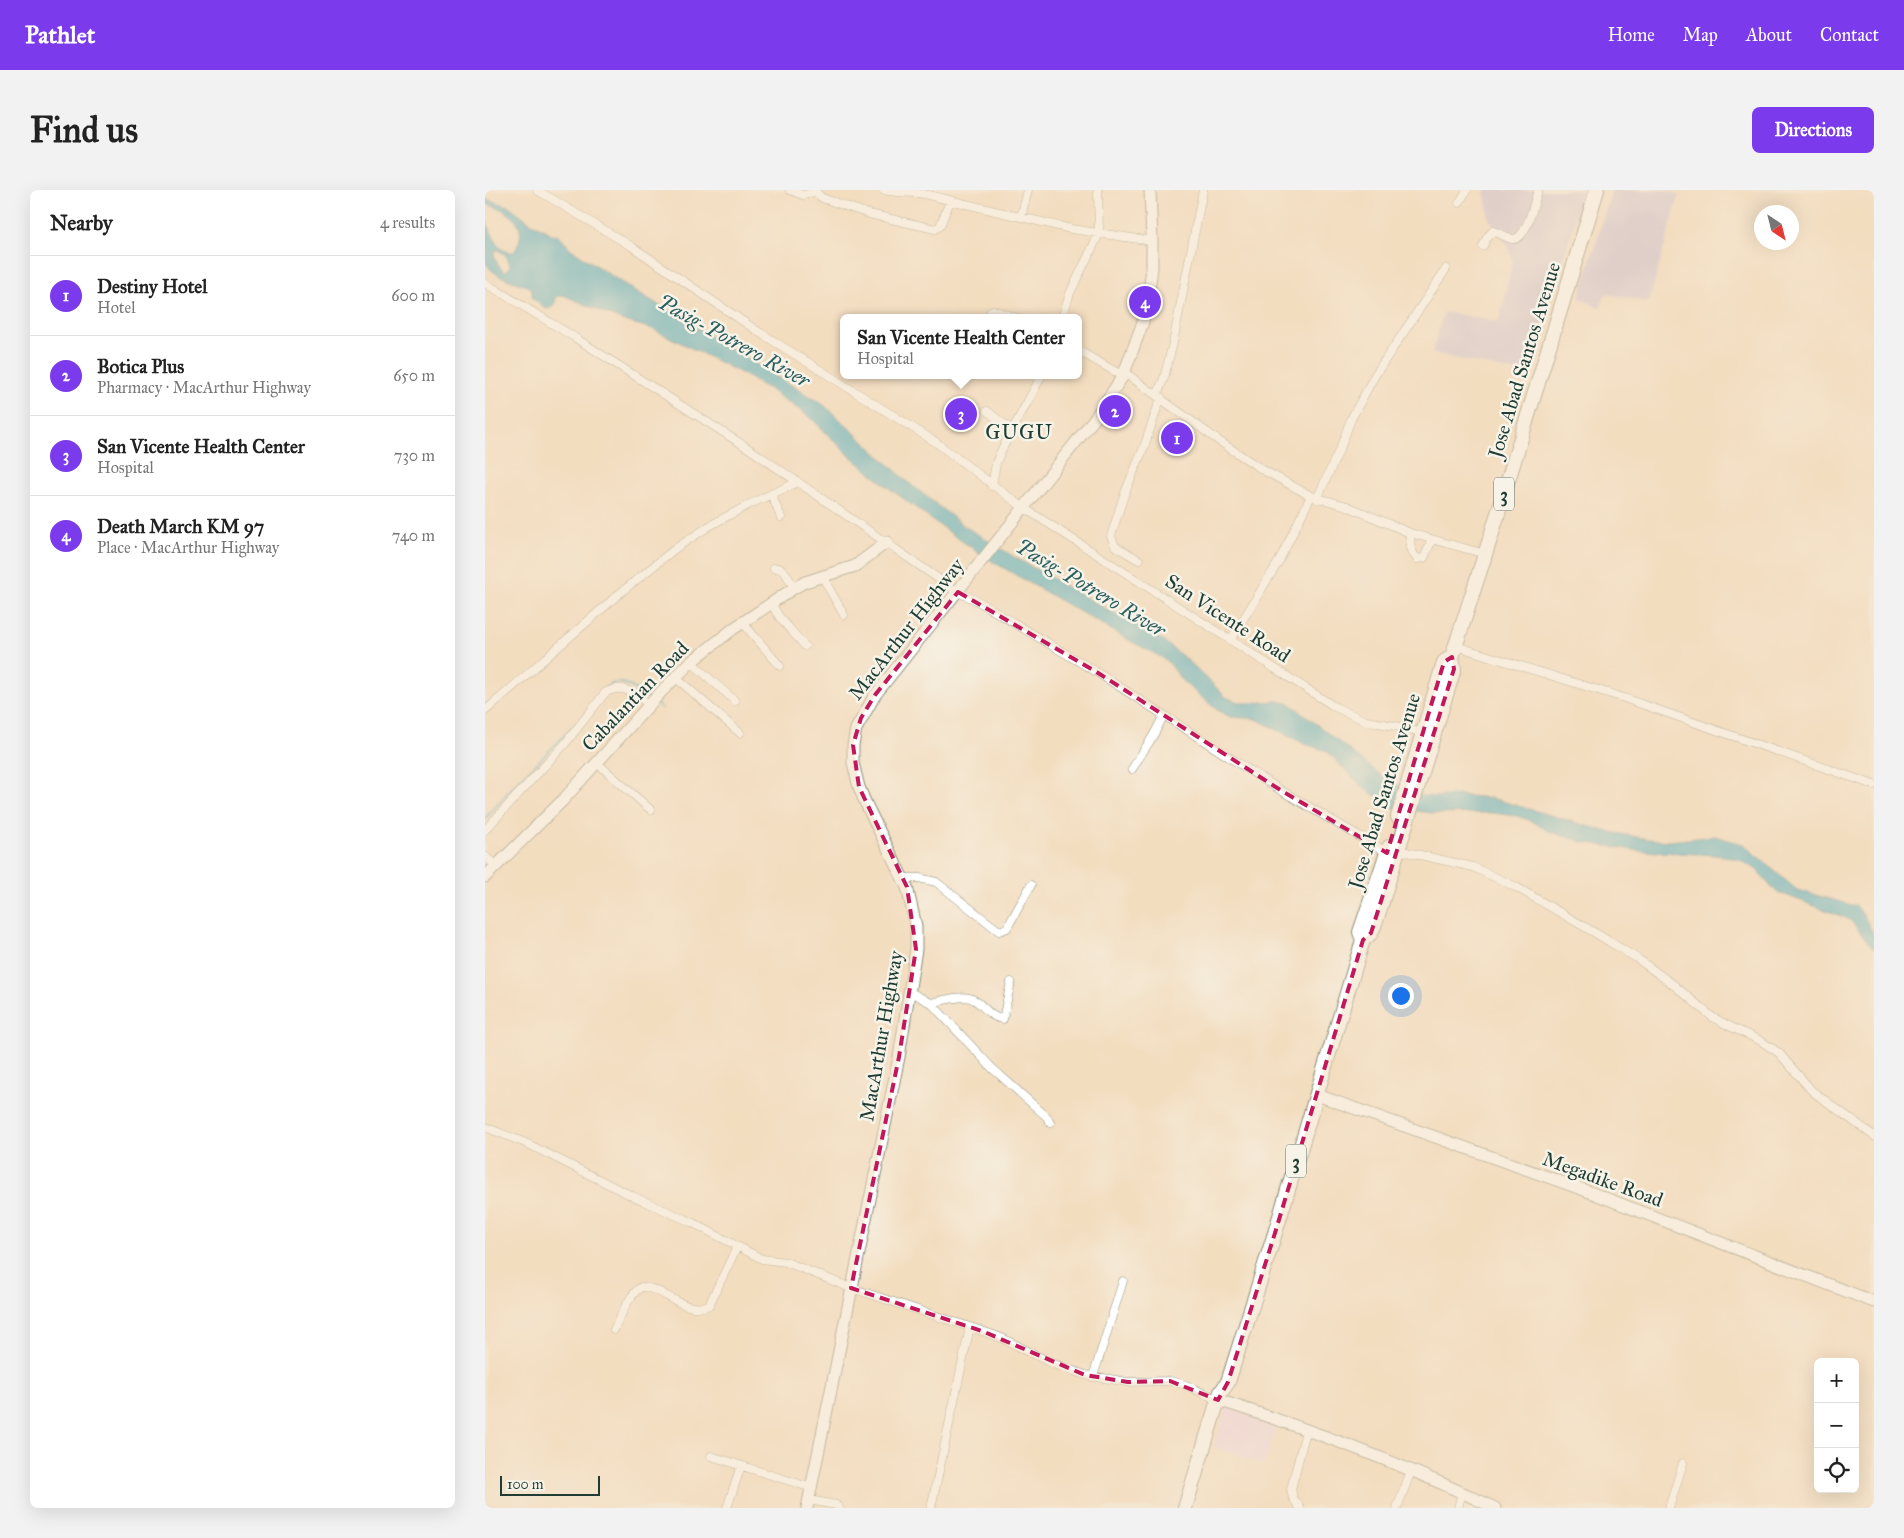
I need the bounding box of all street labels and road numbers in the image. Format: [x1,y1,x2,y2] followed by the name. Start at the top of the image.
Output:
[1482,259,1566,463] street label: Jose Abad Santos Avenue
[1494,478,1514,510] road number: 3
[843,553,970,705] street label: MacArthur Highway
[1161,569,1295,667] street label: San Vicente Road
[576,636,694,756] street label: Cabalantian Road
[1342,690,1426,894] street label: Jose Abad Santos Avenue
[854,948,909,1123] street label: MacArthur Highway
[1286,1144,1306,1178] road number: 3
[1539,1146,1667,1213] street label: Megadike Road

